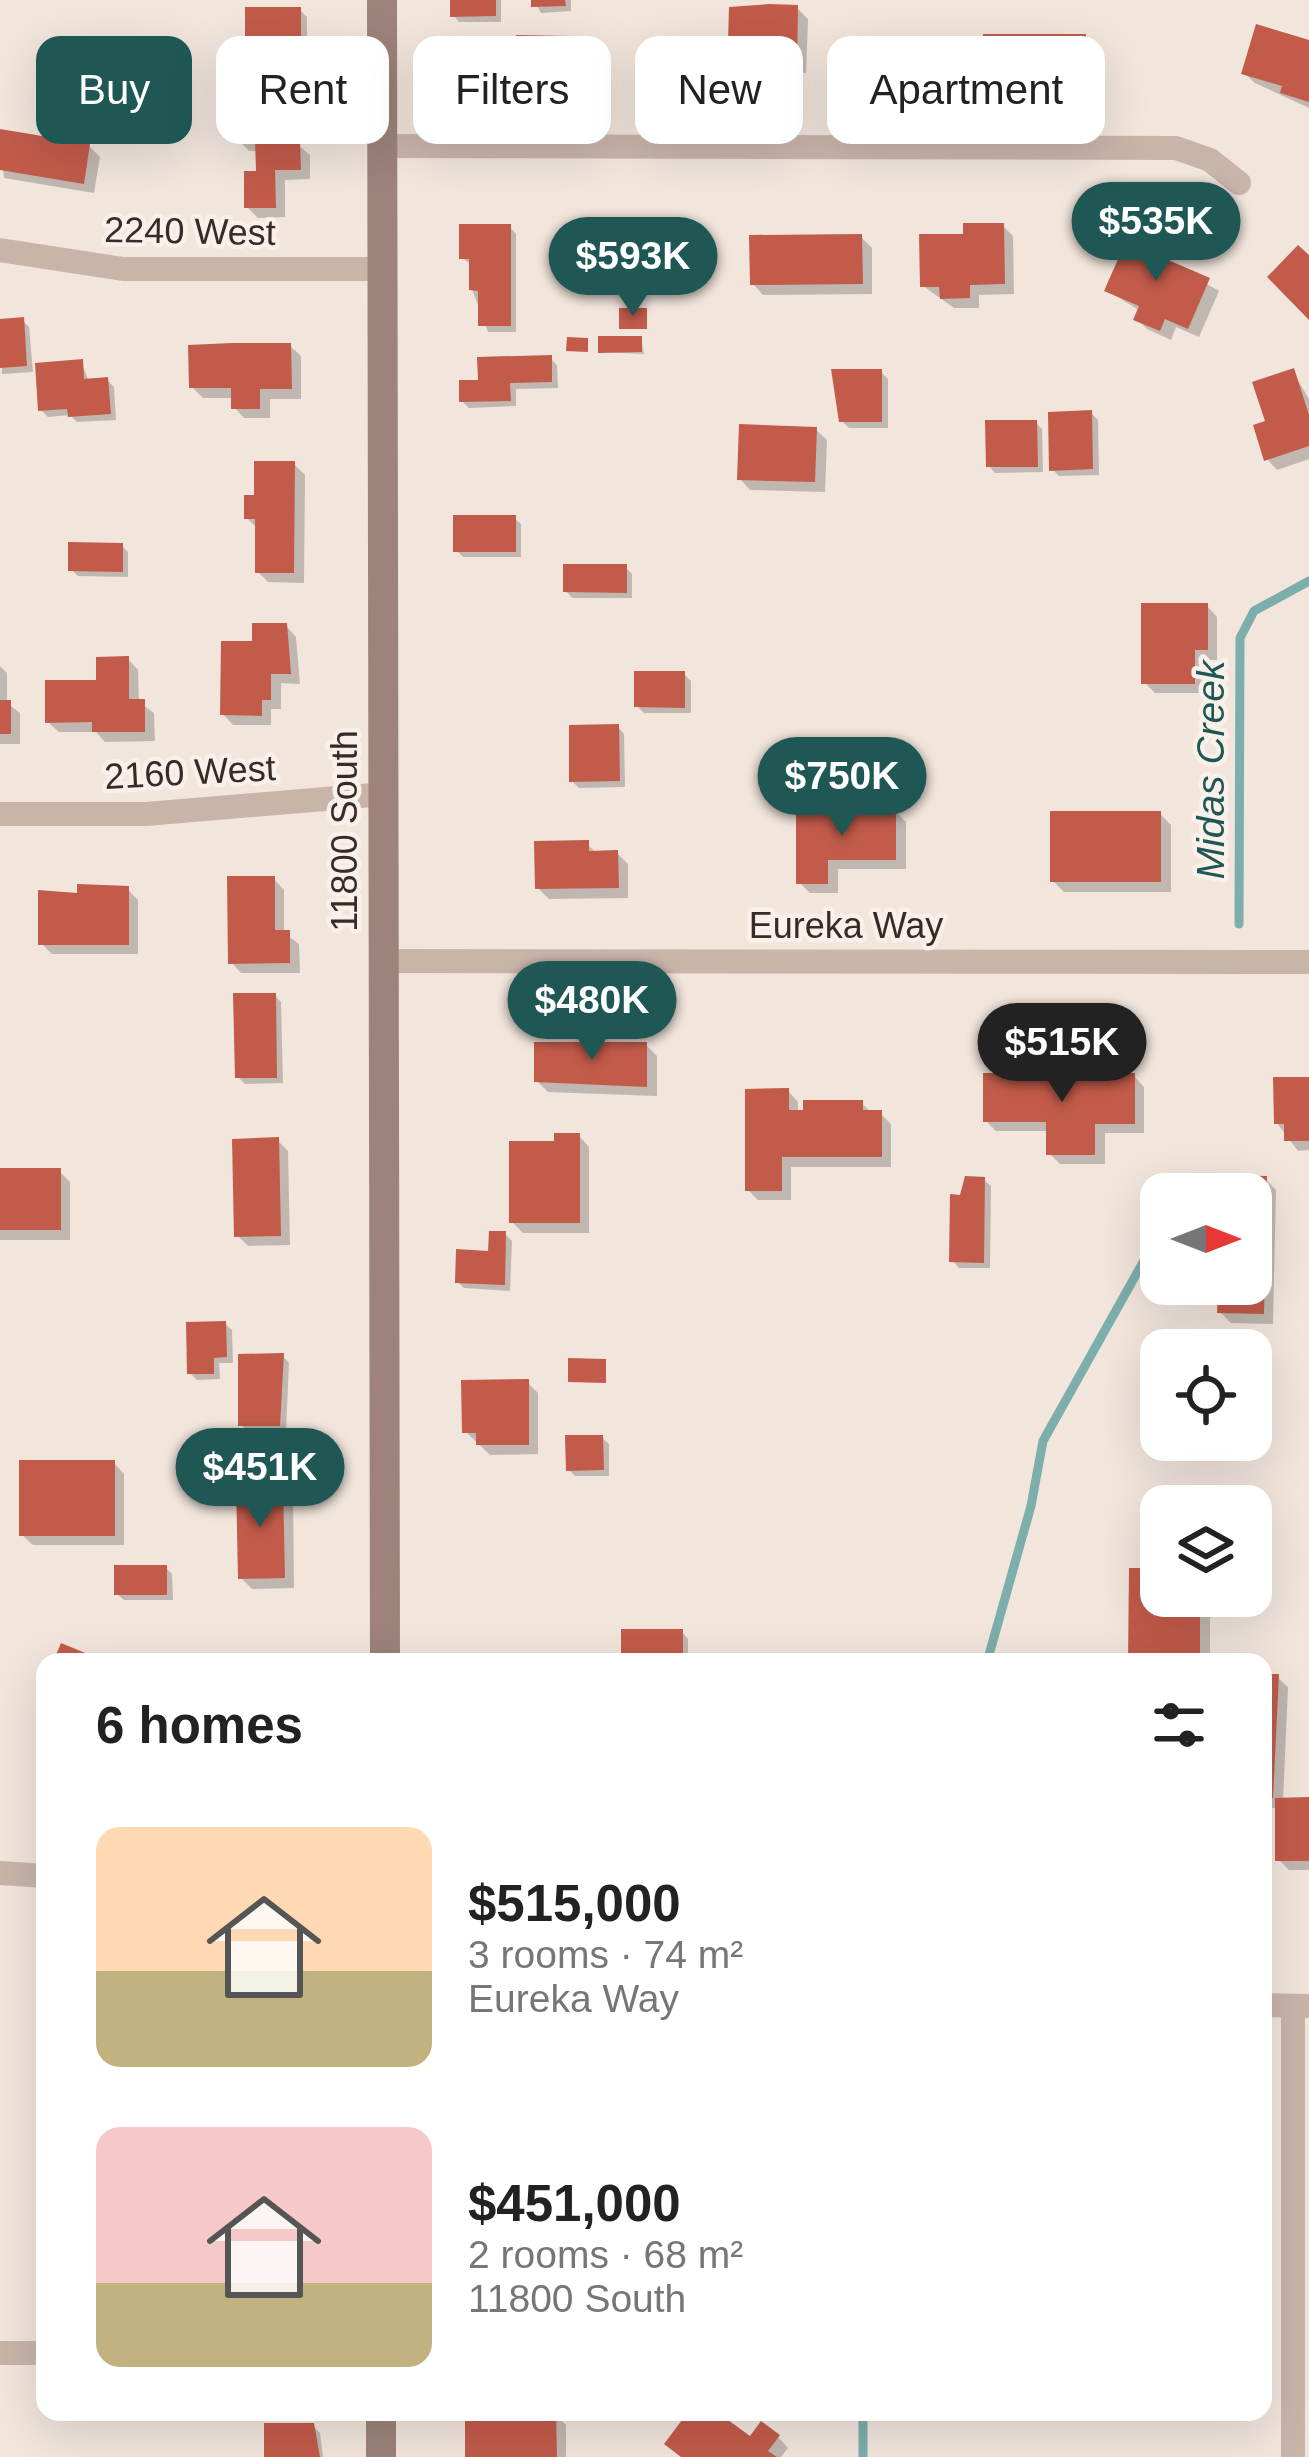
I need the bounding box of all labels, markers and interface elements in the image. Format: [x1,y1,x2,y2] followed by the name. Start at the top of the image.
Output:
[36,36,192,144] chip: Buy
[216,36,389,144] chip: Rent
[413,36,611,144] chip: Filters
[635,36,803,144] chip: New
[827,36,1105,144] chip: Apartment
[1072,182,1240,284] pin: $535K
[1099,199,1213,242] text: $535K
[104,209,276,253] street label: 2240 West
[549,217,717,319] pin: $593K
[576,234,690,277] text: $593K
[1189,658,1232,879] water label: Midas Creek
[324,730,365,932] street label: 11800 South
[758,737,926,839] pin: $750K
[103,747,277,797] street label: 2160 West
[785,754,899,797] text: $750K
[749,905,943,946] street label: Eureka Way
[508,961,676,1063] pin: $480K
[535,978,649,1021] text: $480K
[978,1003,1146,1105] pin: $515K
[1005,1020,1119,1063] text: $515K
[1140,1173,1272,1305] north arrow
[1140,1173,1272,1617] map controls
[1140,1329,1272,1461] button: locate
[176,1428,344,1530] pin: $451K
[203,1445,317,1488] text: $451K
[1140,1485,1272,1617] button: layers
[1146,1692,1212,1758] icon: filters
[96,1697,303,1754] text: 6 homes
[192,1875,336,2019] icon: home
[468,1875,681,1932] text: $515,000
[468,1933,743,1976] text: 3 rooms · 74 m²
[468,1977,679,2020] text: Eureka Way
[192,2175,336,2319] icon: home
[468,2175,681,2232] text: $451,000
[468,2233,743,2276] text: 2 rooms · 68 m²
[468,2277,686,2320] text: 11800 South

